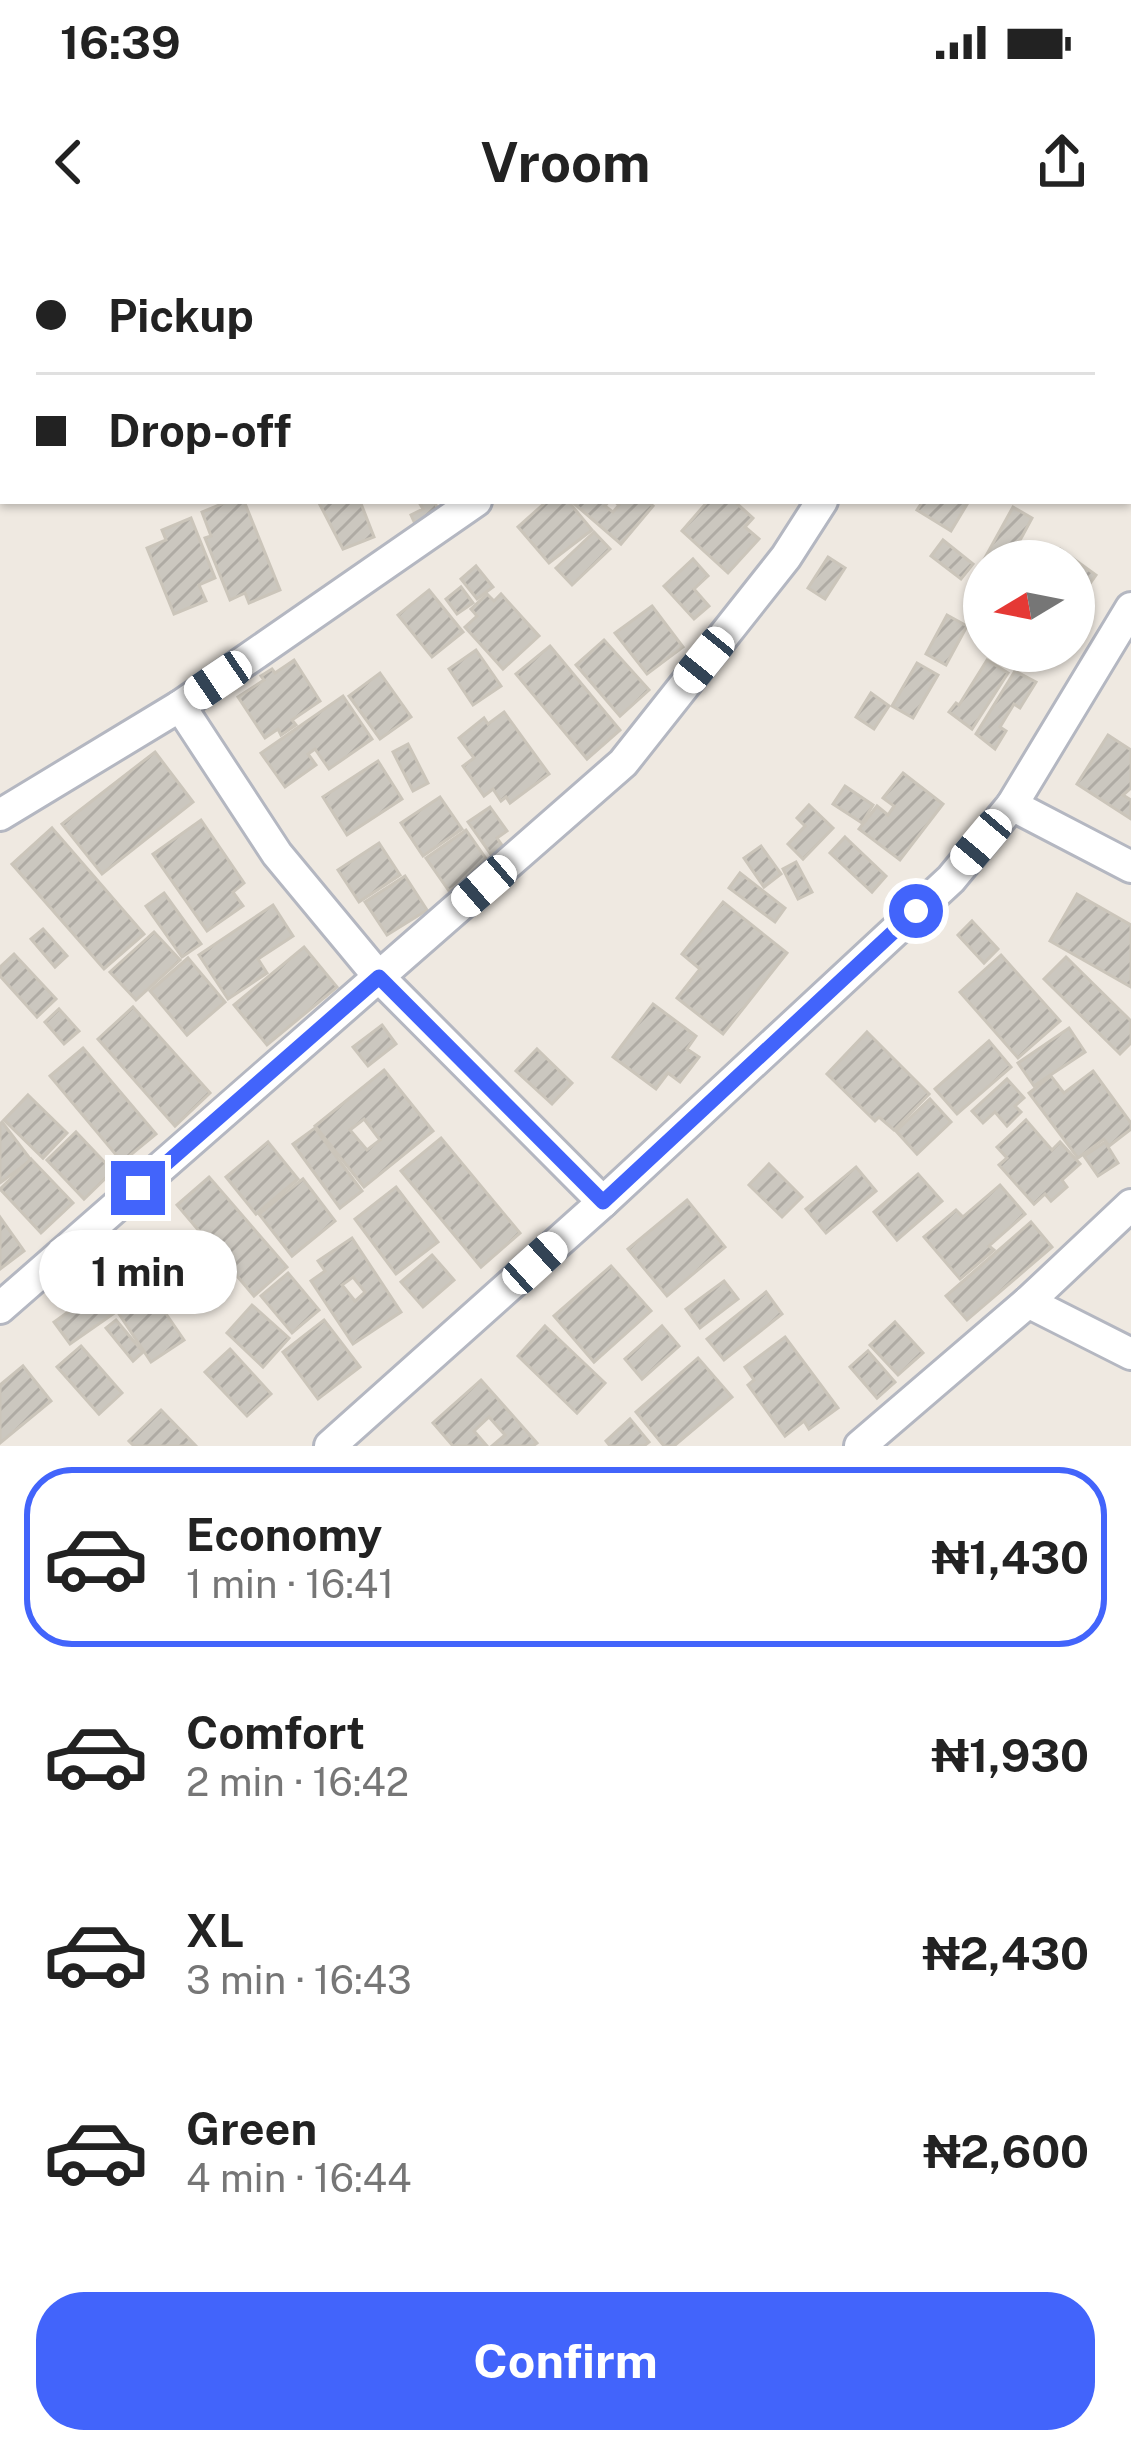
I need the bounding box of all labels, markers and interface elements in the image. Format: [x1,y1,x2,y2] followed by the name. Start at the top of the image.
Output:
[60,16,181,69] text: 16:39
[36,129,102,195] icon: back
[1029,129,1095,195] icon: share
[481,131,650,194] text: Vroom
[108,289,254,342] text: Pickup
[108,404,291,457] text: Drop-off
[963,540,1095,672] north arrow
[963,540,1095,672] map controls
[667,621,741,699] car
[178,645,258,715] car
[944,803,1018,881] car
[445,849,523,923] car
[889,884,943,938] route start
[111,1161,165,1215] route end
[496,1226,574,1300] car
[39,1230,237,1314] callout: 1 min
[91,1249,185,1295] text: 1 min
[42,1503,150,1611] icon: car
[186,1508,382,1561] text: Economy
[932,1531,1089,1584] text: ₦1,430
[186,1561,394,1607] text: 1 min · 16:41
[42,1701,150,1809] icon: car
[186,1706,365,1759] text: Comfort
[932,1729,1089,1782] text: ₦1,930
[186,1759,409,1805] text: 2 min · 16:42
[42,1899,150,2007] icon: car
[186,1904,244,1957] text: XL
[922,1927,1089,1980] text: ₦2,430
[186,1957,412,2003] text: 3 min · 16:43
[42,2097,150,2205] icon: car
[186,2102,317,2155] text: Green
[923,2125,1089,2178] text: ₦2,600
[186,2155,412,2201] text: 4 min · 16:44
[36,2292,1095,2430] button: Confirm

